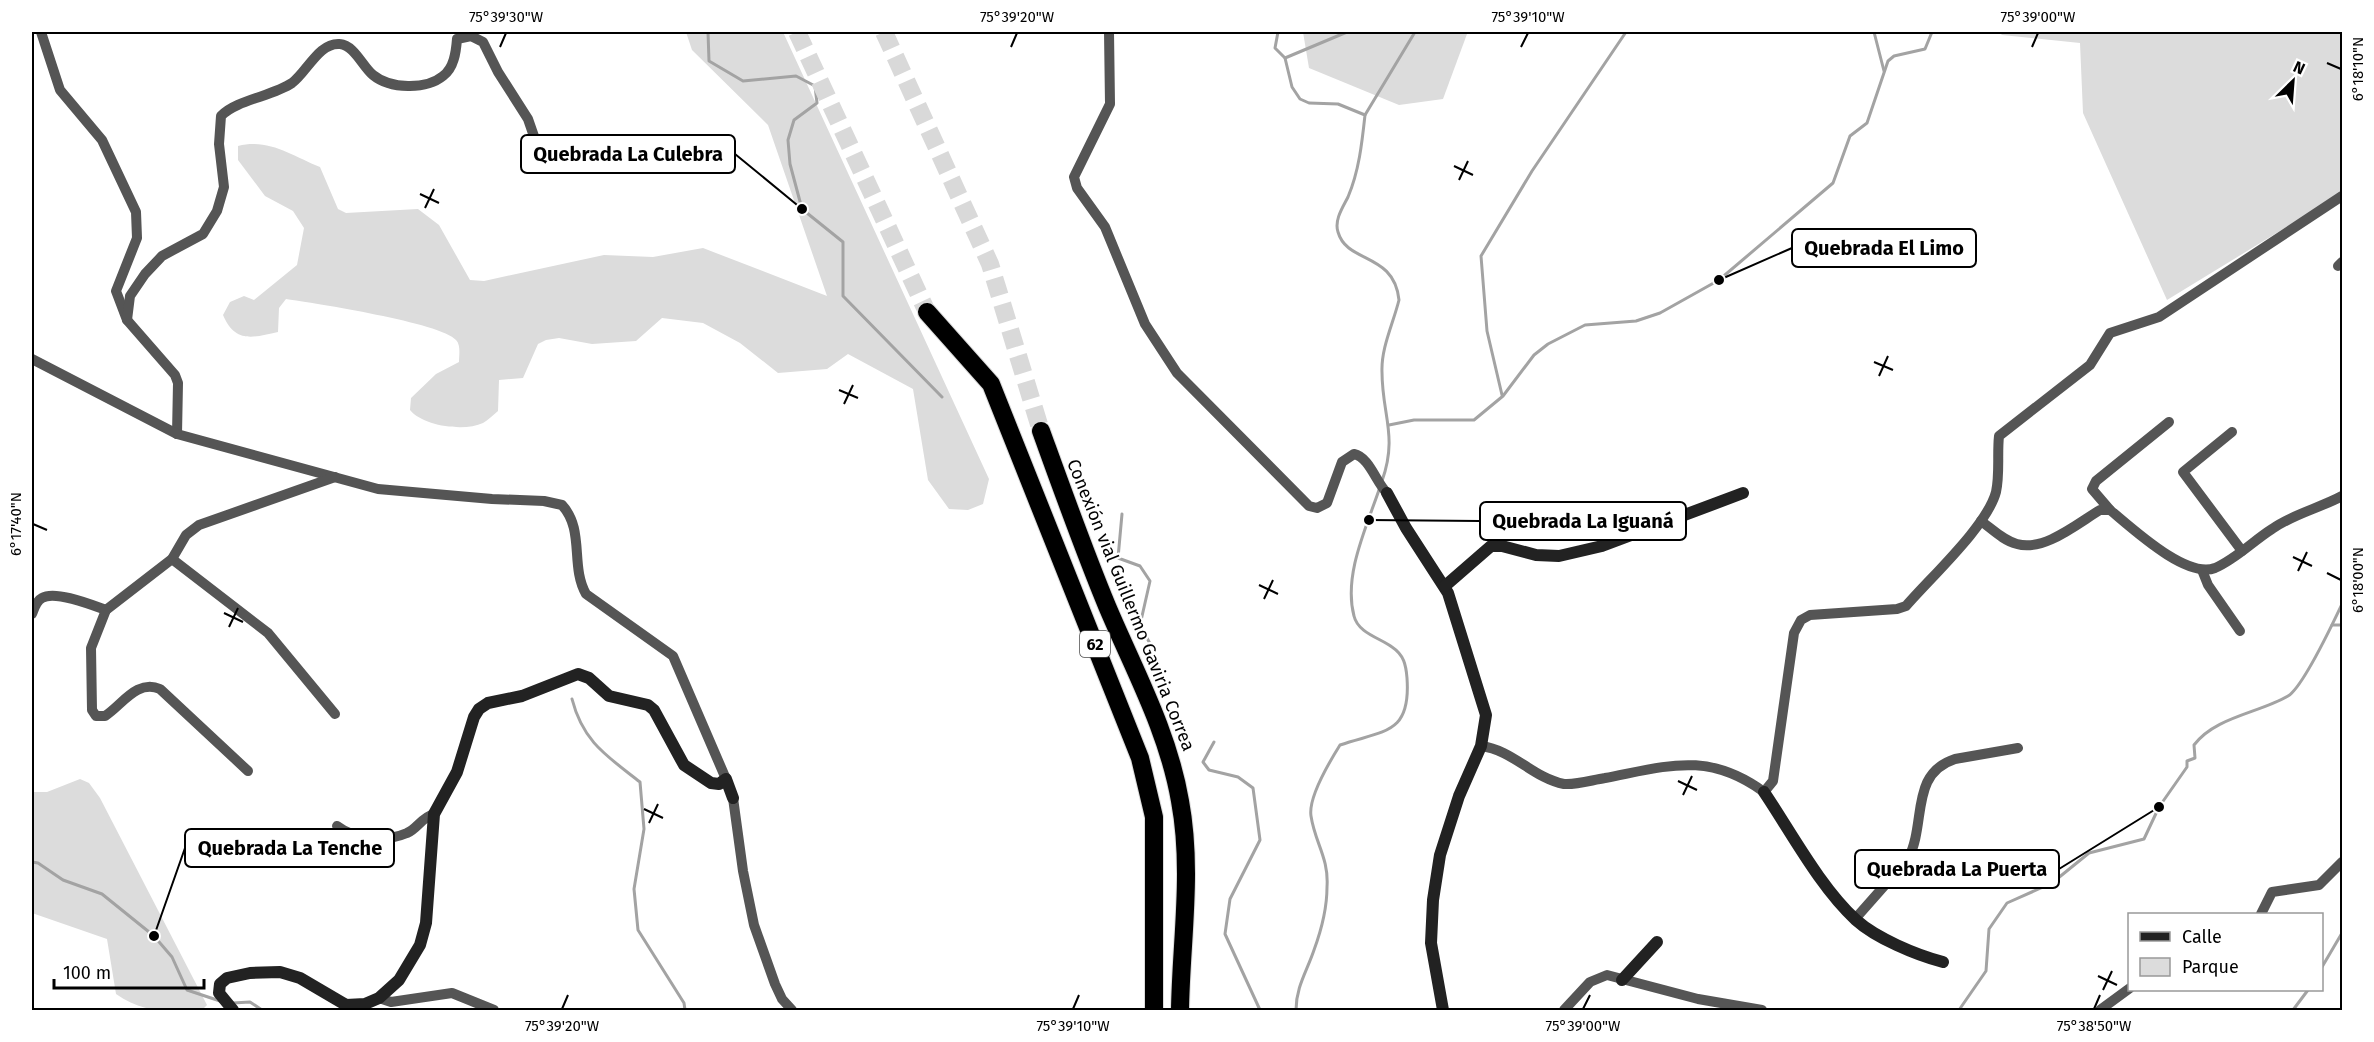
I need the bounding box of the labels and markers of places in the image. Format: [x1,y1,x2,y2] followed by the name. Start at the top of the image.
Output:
[521,135,735,173] callout: Quebrada La Culebra
[1792,229,1976,267] callout: Quebrada El Limo
[1480,502,1686,540] callout: Quebrada La Iguaná
[185,829,394,867] callout: Quebrada La Tenche
[1855,850,2059,888] callout: Quebrada La Puerta

